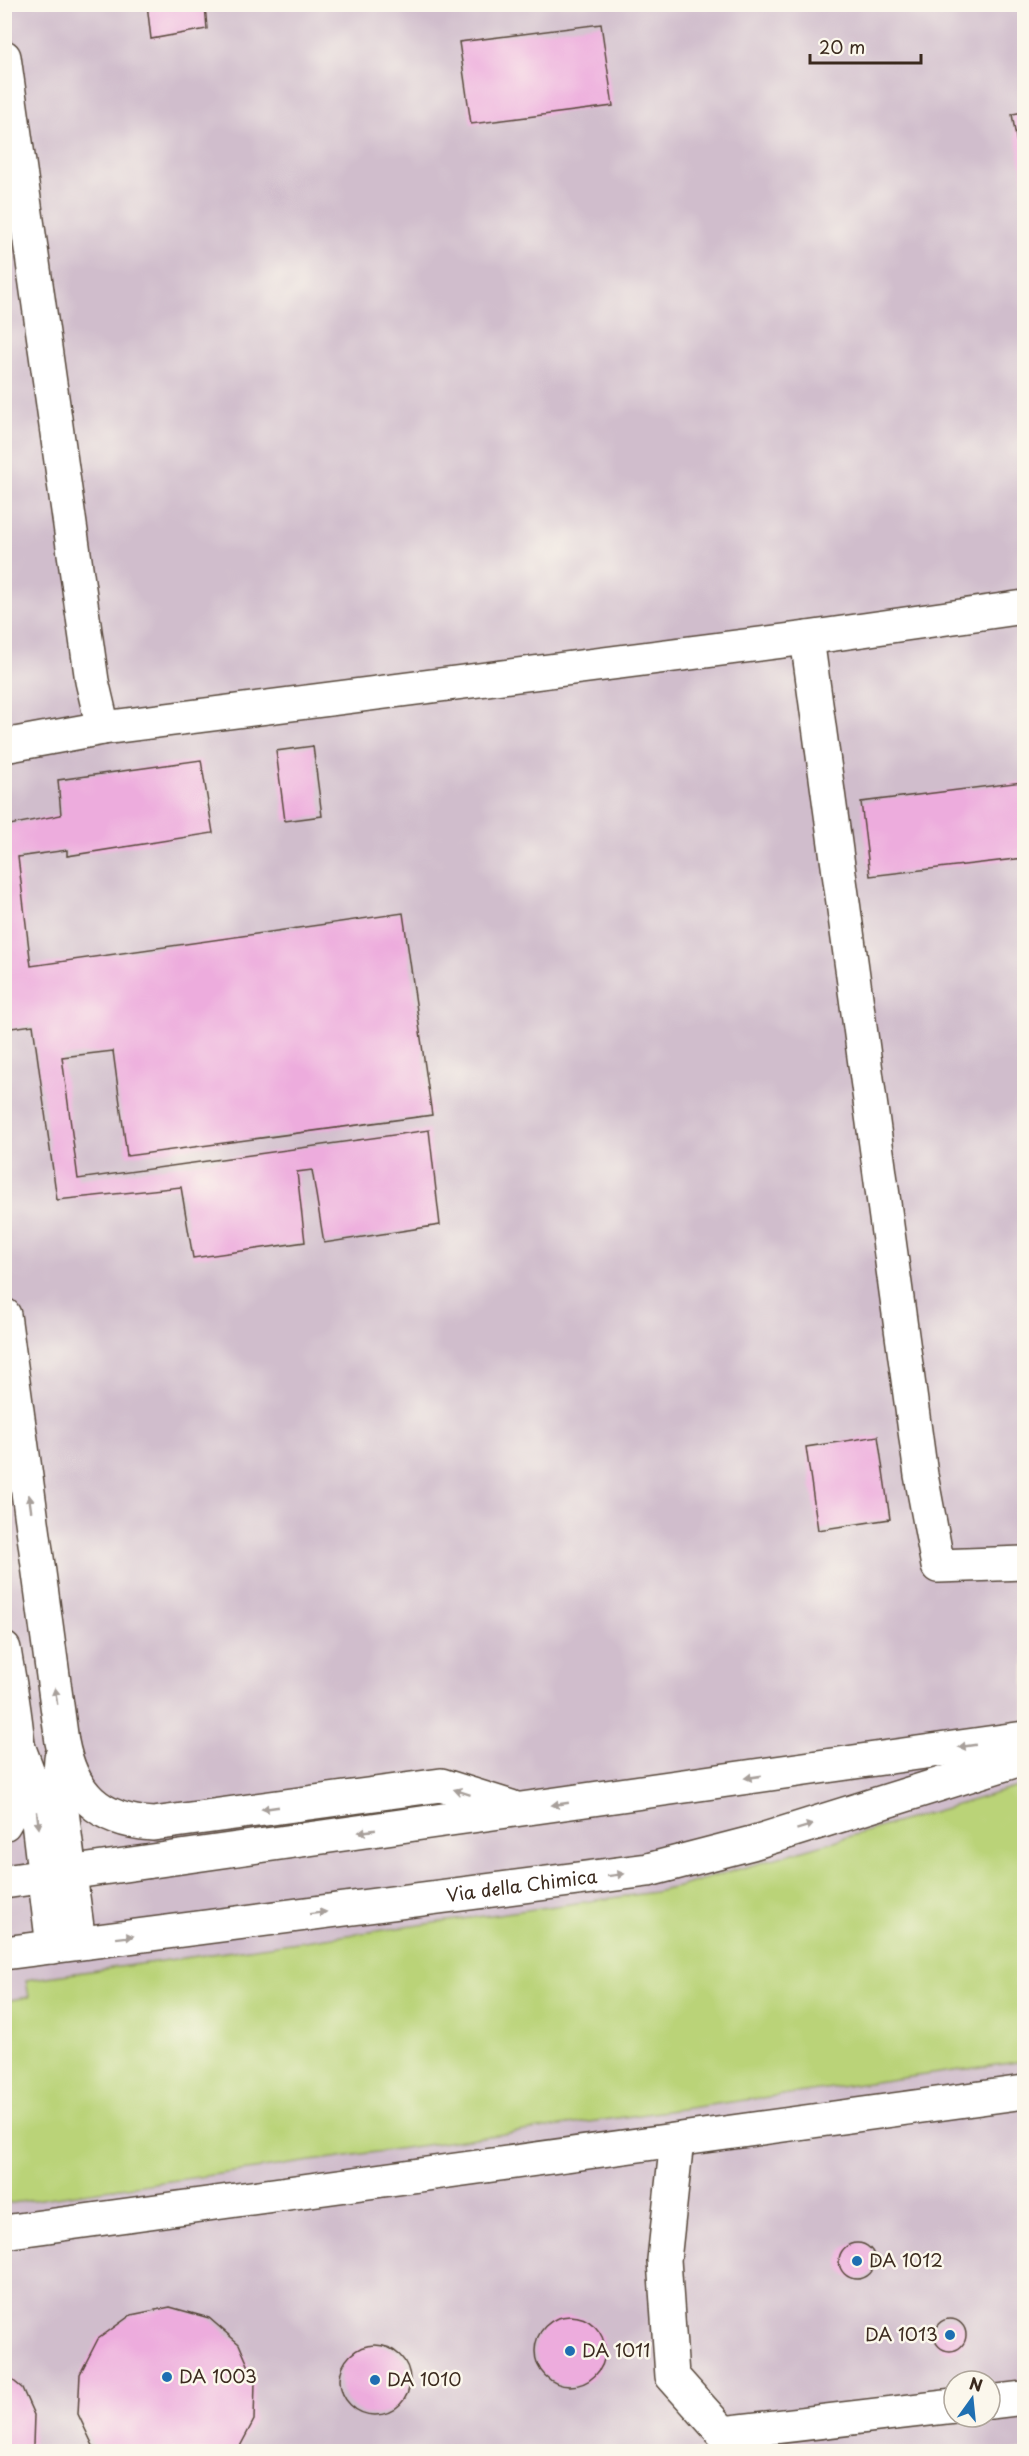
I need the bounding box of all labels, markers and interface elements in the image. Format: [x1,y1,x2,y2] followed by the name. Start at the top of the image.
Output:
[810,27,921,65] scale bar
[819,33,865,60] text: 20 m
[25,1493,34,1512] one-way arrow
[51,1686,61,1705] one-way arrow
[957,1742,976,1751] one-way arrow
[743,1772,762,1781] one-way arrow
[453,1786,471,1796] one-way arrow
[550,1799,569,1808] one-way arrow
[260,1804,279,1813] one-way arrow
[33,1810,43,1829] one-way arrow
[796,1822,814,1831] one-way arrow
[357,1827,376,1836] one-way arrow
[445,1862,599,1908] street label: Via della Chimica
[607,1870,626,1879] one-way arrow
[309,1908,328,1917] one-way arrow
[116,1933,135,1942] one-way arrow
[869,2246,943,2273] place label: DA 1012
[850,2254,864,2268] marker: DA 1012
[865,2320,938,2347] place label: DA 1013
[943,2328,957,2342] marker: DA 1013
[582,2336,650,2363] place label: DA 1011
[563,2344,577,2358] marker: DA 1011
[179,2362,257,2389] place label: DA 1003
[387,2365,462,2392] place label: DA 1010
[942,2369,1002,2429] north arrow
[160,2370,174,2384] marker: DA 1003
[967,2370,985,2397] text: N
[368,2373,382,2387] marker: DA 1010

